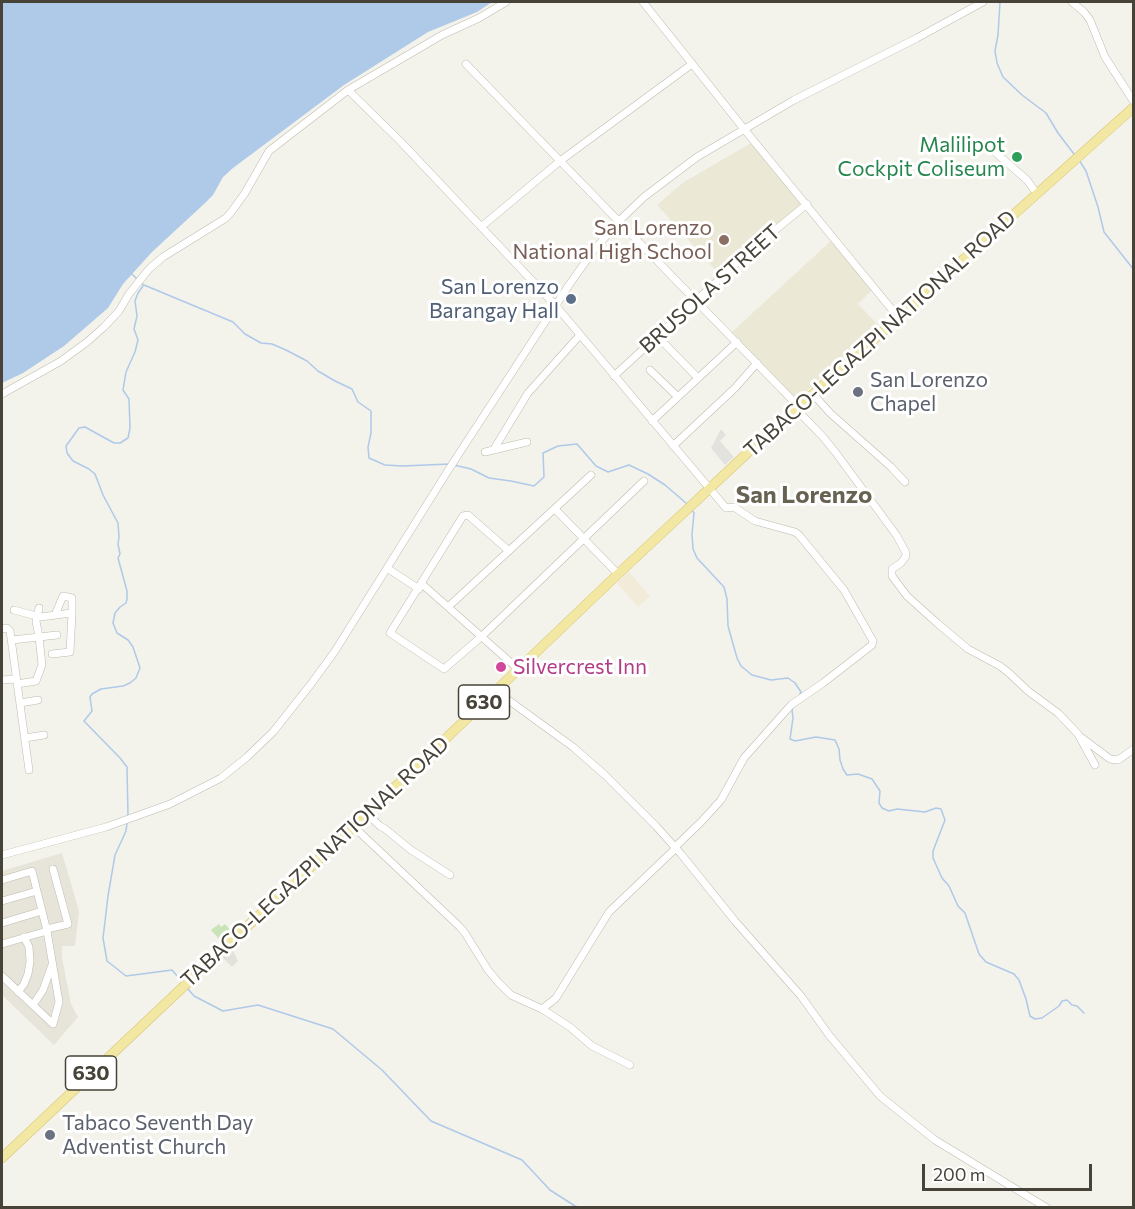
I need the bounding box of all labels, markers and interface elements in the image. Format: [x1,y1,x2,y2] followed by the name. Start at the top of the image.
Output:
[838,132,1005,182] place label: Malilipot Cockpit Coliseum
[1010,150,1024,164] marker: Malilipot Cockpit Coliseum
[739,205,1021,463] street label: TABACO-LEGAZPI NATIONAL ROAD
[513,215,712,265] place label: San Lorenzo National High School
[634,219,786,359] street label: BRUSOLA STREET
[717,233,731,247] marker: San Lorenzo National High School
[429,274,559,324] place label: San Lorenzo Barangay Hall
[564,292,578,306] marker: San Lorenzo Barangay Hall
[870,367,988,417] place label: San Lorenzo Chapel
[851,385,865,399] marker: San Lorenzo Chapel
[736,481,872,509] district label: San Lorenzo
[513,654,647,680] place label: Silvercrest Inn
[494,660,508,674] marker: Silvercrest Inn
[458,685,510,719] road number: 630
[176,731,454,993] street label: TABACO-LEGAZPI NATIONAL ROAD
[66,1056,116,1090] road number: 630
[62,1110,253,1160] place label: Tabaco Seventh Day Adventist Church
[43,1128,57,1142] marker: Tabaco Seventh Day Adventist Church
[925,1152,1094,1190] scale bar
[933,1163,986,1185] text: 200 m

